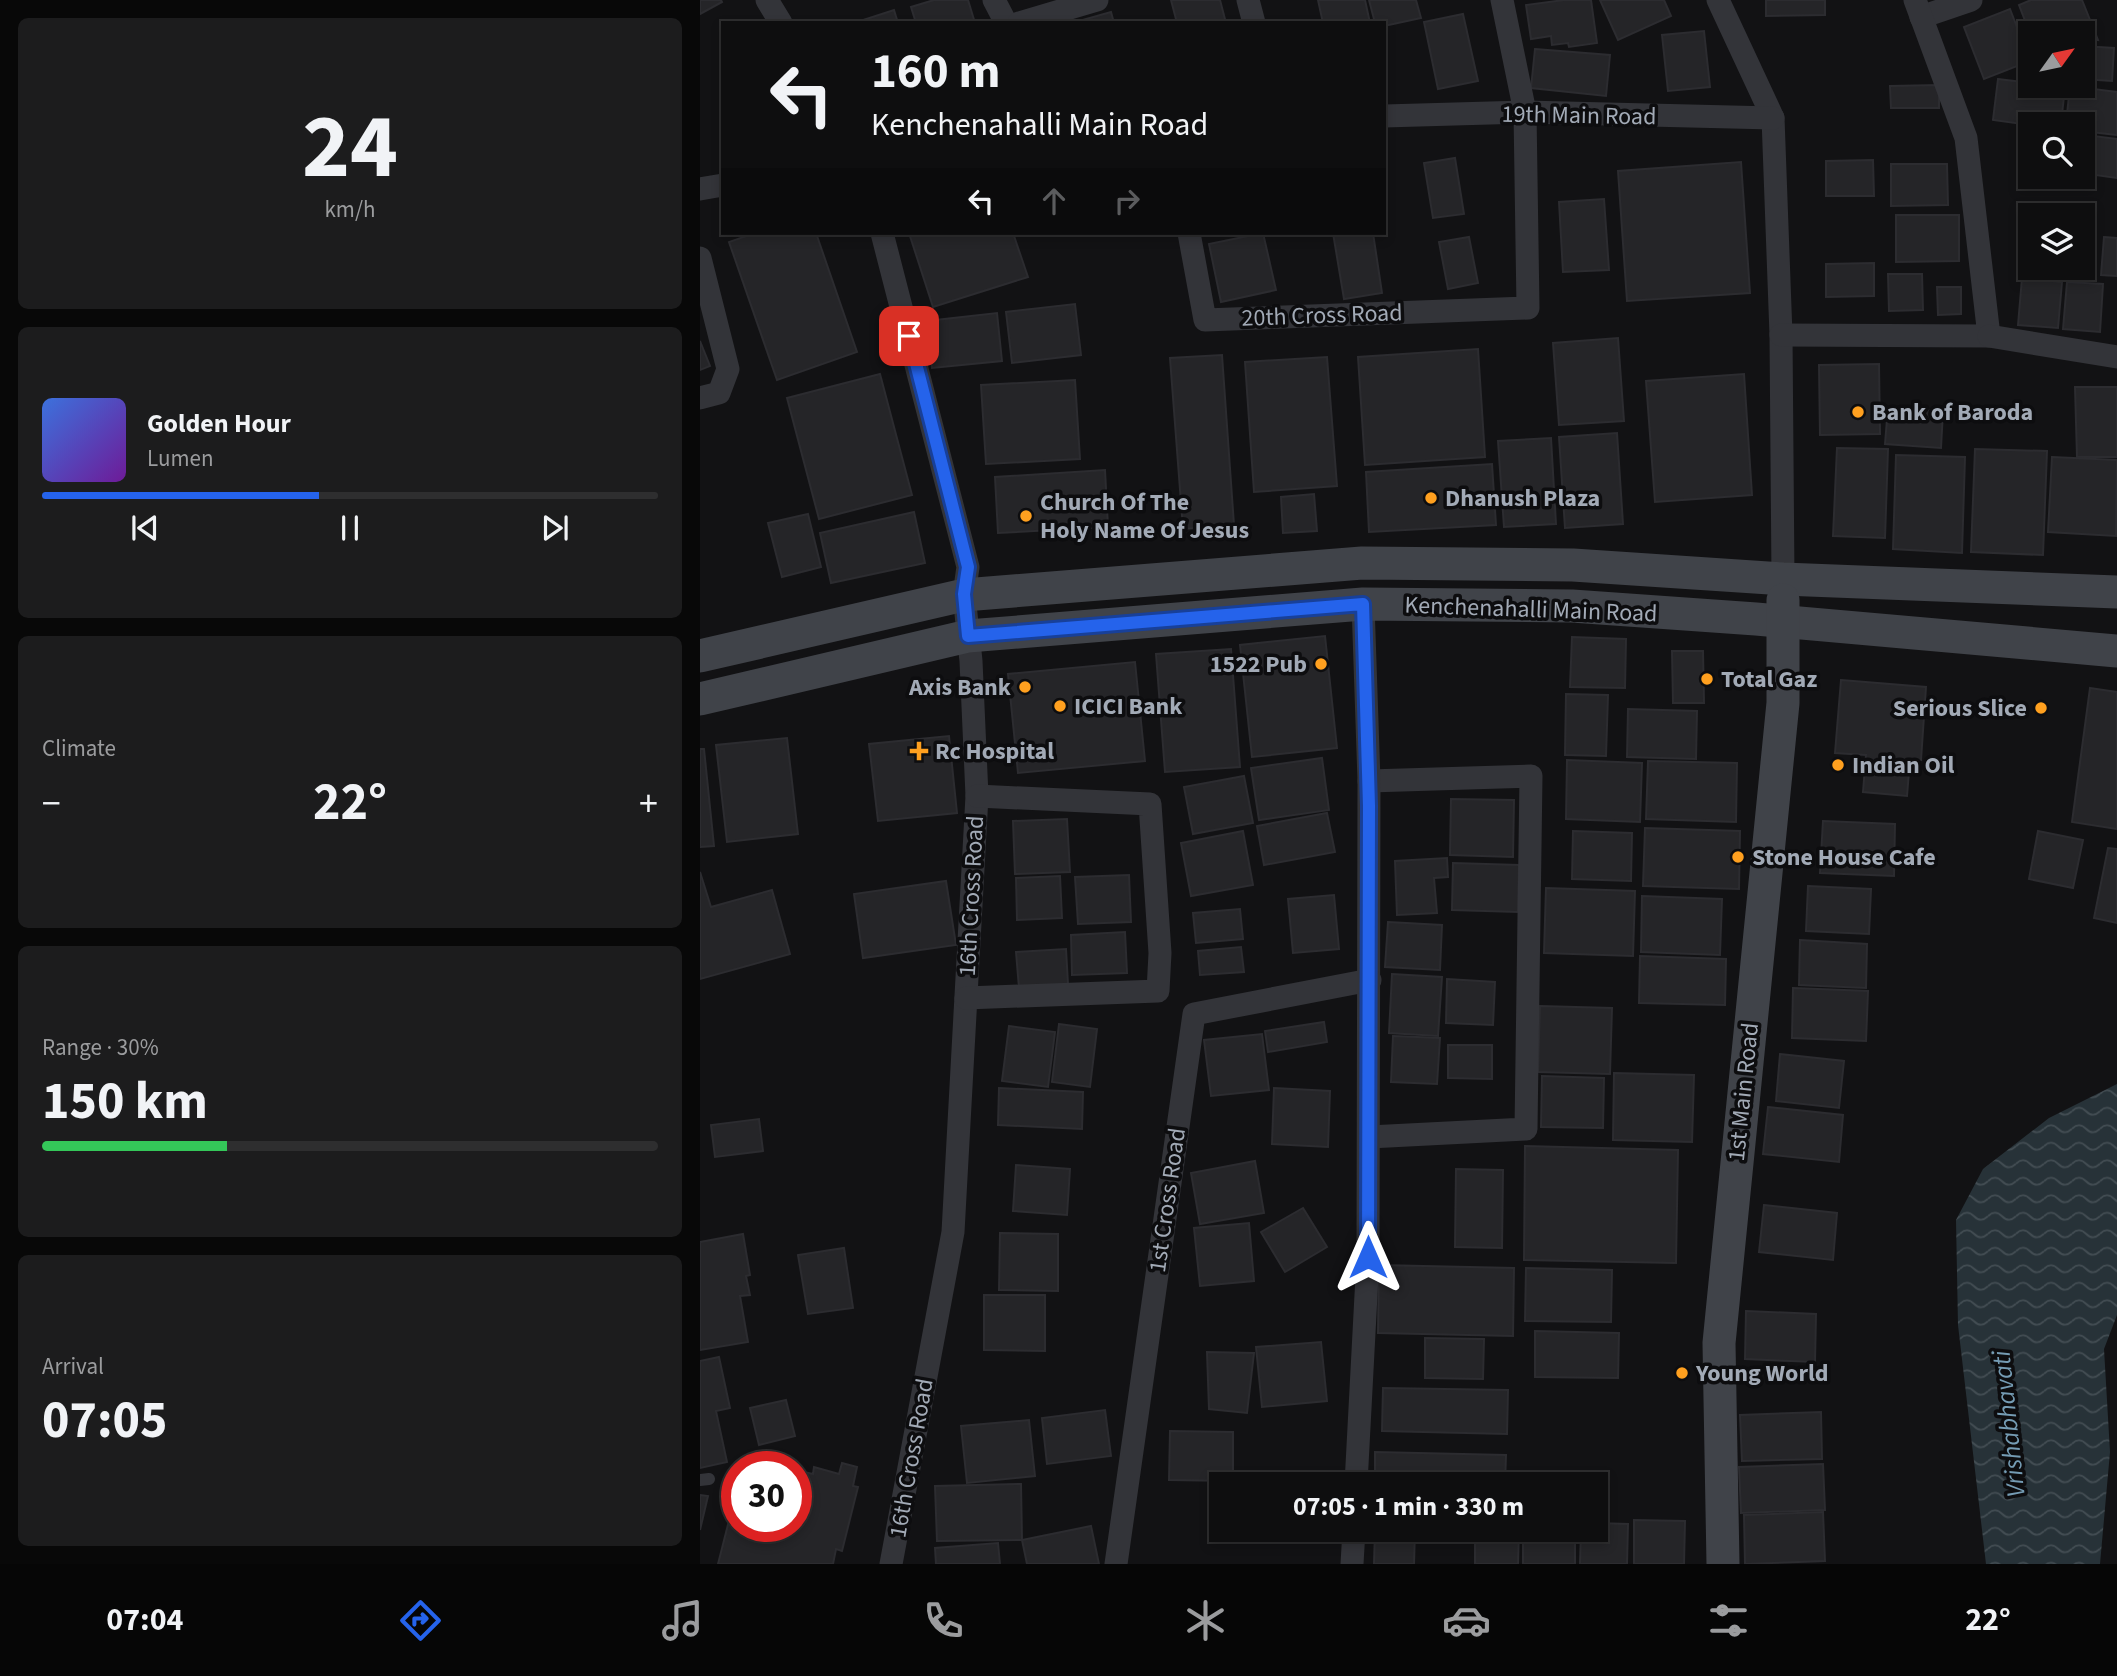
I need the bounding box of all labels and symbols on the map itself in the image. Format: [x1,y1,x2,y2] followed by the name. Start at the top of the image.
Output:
[2018,21,2095,98] north arrow
[1501,97,1657,134] street label: 19th Main Road
[1241,295,1403,336] street label: 20th Cross Road
[879,306,939,366] pin
[1872,395,2033,430] place label: Bank of Baroda
[1850,404,1866,420] marker: Bank of Baroda
[1445,481,1600,516] place label: Dhanush Plaza
[1040,485,1249,548] place label: Church Of The Holy Name Of Jesus
[1423,490,1439,506] marker: Dhanush Plaza
[1018,508,1034,524] marker: Church Of The Holy Name Of Jesus
[1404,588,1658,631] street label: Kenchenahalli Main Road
[1210,647,1307,682] place label: 1522 Pub
[1313,656,1329,672] marker: 1522 Pub
[1721,662,1817,697] place label: Total Gaz
[908,670,1012,705] place label: Axis Bank
[1699,671,1715,687] marker: Total Gaz
[1017,679,1033,695] marker: Axis Bank
[1074,689,1183,724] place label: ICICI Bank
[1893,691,2027,726] place label: Serious Slice
[1052,698,1068,714] marker: ICICI Bank
[2033,700,2049,716] marker: Serious Slice
[935,734,1054,769] place label: Rc Hospital
[909,741,929,761] marker: Rc Hospital
[1852,748,1955,783] place label: Indian Oil
[1830,757,1846,773] marker: Indian Oil
[950,815,993,977] street label: 16th Cross Road
[1752,840,1936,875] place label: Stone House Cafe
[1730,849,1746,865] marker: Stone House Cafe
[1719,1021,1768,1163] street label: 1st Main Road
[1140,1126,1195,1275] street label: 1st Cross Road
[1331,1220,1405,1294] position arrow
[1982,1348,2035,1499] water label: Vrishabhavati
[1695,1356,1829,1391] place label: Young World
[1674,1365,1690,1381] marker: Young World
[880,1376,943,1540] street label: 16th Cross Road
[721,1451,812,1542] speed limit sign: 30

